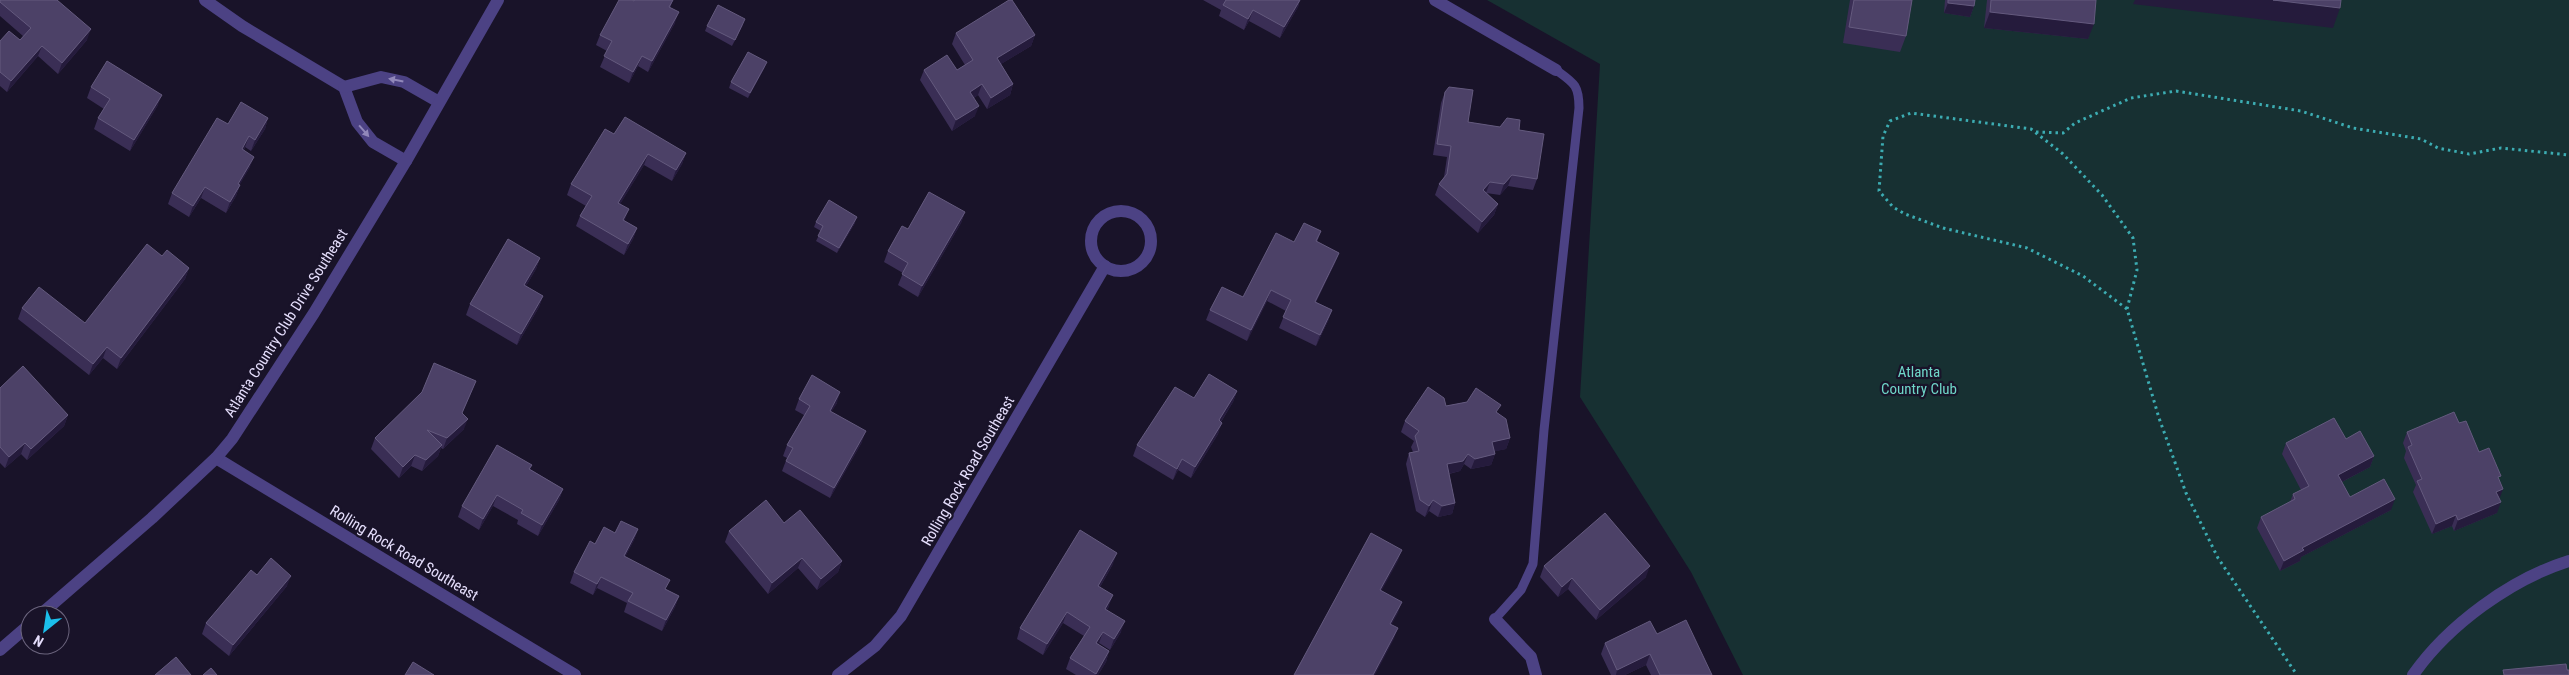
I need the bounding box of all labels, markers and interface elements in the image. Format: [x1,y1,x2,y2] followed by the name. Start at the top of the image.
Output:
[388,76,404,84] one-way arrow
[358,124,369,137] one-way arrow
[220,226,352,420] street label: Atlanta Country Club Drive Southeast
[1881,363,1957,398] park label: Atlanta Country Club
[918,393,1018,549] street label: Rolling Rock Road Southeast
[327,502,481,604] street label: Rolling Rock Road Southeast
[20,605,70,655] north arrow
[31,632,46,650] text: N

